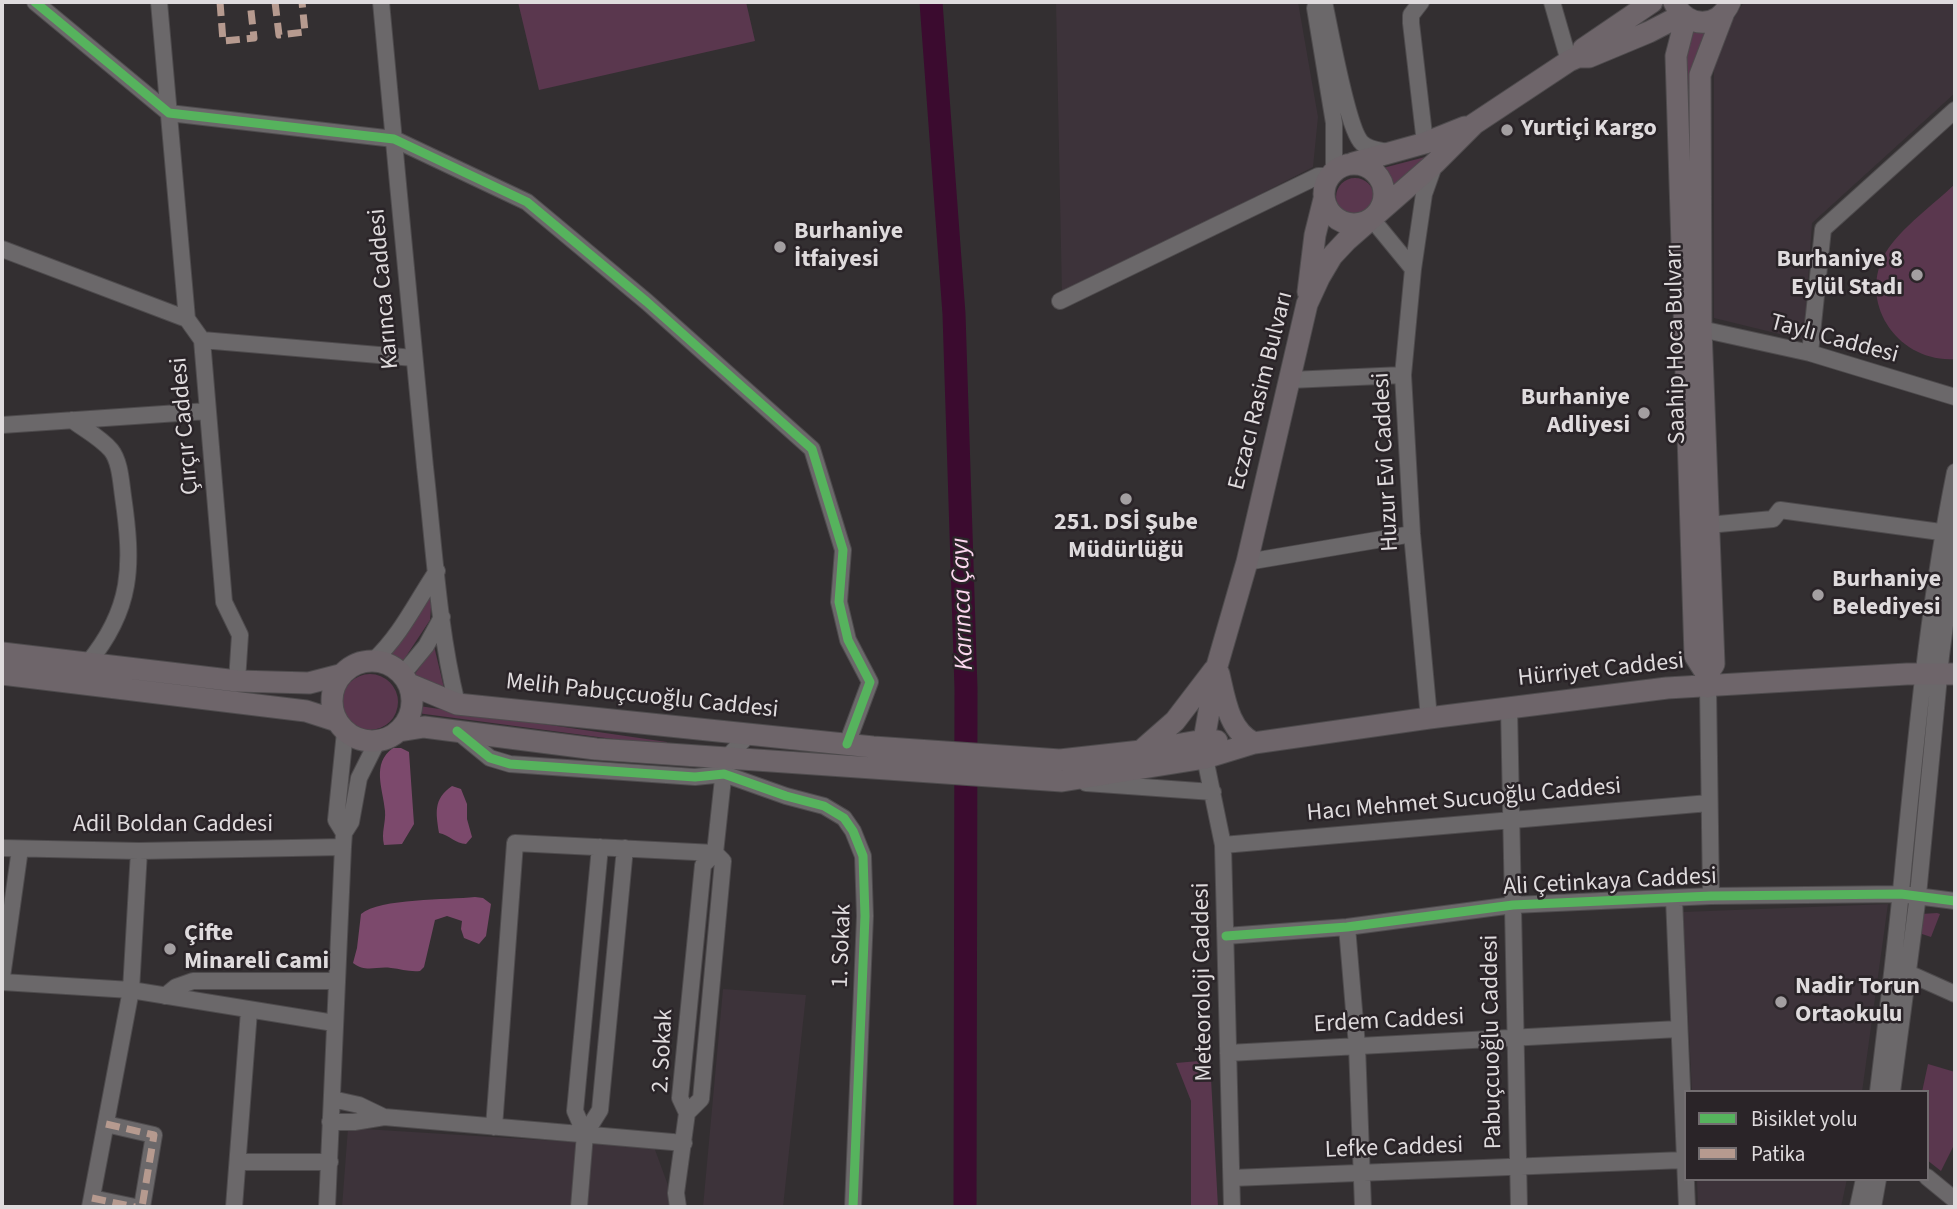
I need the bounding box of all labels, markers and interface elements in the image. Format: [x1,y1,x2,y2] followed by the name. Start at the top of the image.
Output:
[1521,116,1657,144] place label: Yurtiçi Kargo
[1499,122,1515,138] marker: Yurtiçi Kargo
[364,207,406,371] street label: Karınca Caddesi
[794,219,903,275] place label: Burhaniye İtfaiyesi
[772,239,788,255] marker: Burhaniye İtfaiyesi
[1661,243,1693,445] street label: Saahip Hoca Bulvarı
[1776,247,1903,303] place label: Burhaniye 8 Eylül Stadı
[1909,267,1925,283] marker: Burhaniye 8 Eylül Stadı
[1223,289,1301,493] street label: Eczacı Rasim Bulvarı
[1767,309,1901,371] street label: Taylı Caddesi
[166,356,206,496] street label: Çırçır Caddesi
[1368,372,1406,552] street label: Huzur Evi Caddesi
[1521,385,1630,441] place label: Burhaniye Adliyesi
[1636,405,1652,421] marker: Burhaniye Adliyesi
[1118,491,1134,507] marker: 251. DSİ Şube Müdürlüğü
[1054,510,1198,566] place label: 251. DSİ Şube Müdürlüğü
[946,537,982,671] water label: Karınca Çayı
[1832,567,1941,623] place label: Burhaniye Belediyesi
[1810,587,1826,603] marker: Burhaniye Belediyesi
[1516,648,1686,694] street label: Hürriyet Caddesi
[504,668,780,726] street label: Melih Pabuçcuoğlu Caddesi
[1306,773,1622,829] street label: Hacı Mehmet Sucuoğlu Caddesi
[73,812,273,840] street label: Adil Boldan Caddesi
[1502,863,1718,903] street label: Ali Çetinkaya Caddesi
[1188,882,1220,1082] street label: Meteoroloji Caddesi
[827,903,859,989] street label: 1. Sokak
[184,921,329,977] place label: Çifte Minareli Cami
[1477,934,1509,1150] street label: Pabuçcuoğlu Caddesi
[162,941,178,957] marker: Çifte Minareli Cami
[1795,974,1920,1030] place label: Nadir Torun Ortaokulu
[1773,994,1789,1010] marker: Nadir Torun Ortaokulu
[1313,1004,1465,1040] street label: Erdem Caddesi
[647,1008,681,1094] street label: 2. Sokak
[1684,1090,1929,1181] legend
[1751,1104,1858,1134] text: Bisiklet yolu
[1324,1132,1464,1166] street label: Lefke Caddesi
[1751,1139,1805,1169] text: Patika

